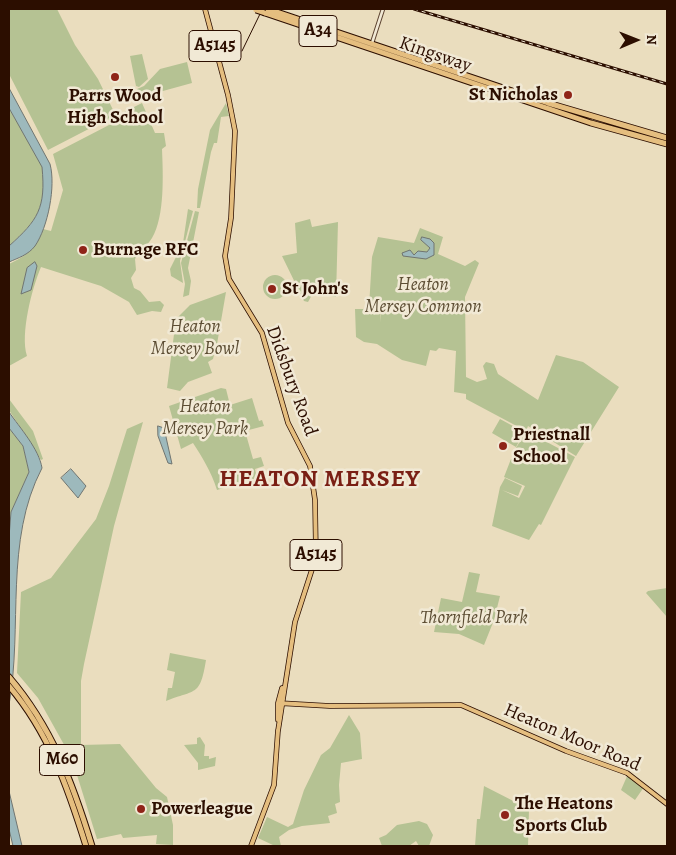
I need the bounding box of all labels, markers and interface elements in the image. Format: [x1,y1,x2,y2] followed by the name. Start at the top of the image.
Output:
[611,15,661,65] north arrow
[299,16,337,46] road number: A34
[189,30,241,61] road number: A5145
[396,32,474,78] street label: Kingsway
[642,34,661,45] text: N
[109,71,121,83] marker: Parrs Wood High School
[469,84,558,106] place label: St Nicholas
[67,85,163,129] place label: Parrs Wood High School
[562,89,574,101] marker: St Nicholas
[93,239,198,261] place label: Burnage RFC
[77,244,89,256] marker: Burnage RFC
[364,274,482,318] park label: Heaton Mersey Common
[282,278,348,300] place label: St John's
[266,283,278,295] marker: St John's
[151,316,239,360] park label: Heaton Mersey Bowl
[260,323,322,439] street label: Didsbury Road
[162,396,248,440] park label: Heaton Mersey Park
[513,424,590,468] place label: Priestnall School
[497,440,509,452] marker: Priestnall School
[218,466,422,494] district label: HEATON MERSEY
[290,540,342,570] road number: A5145
[420,607,528,629] park label: Thornfield Park
[500,699,644,777] street label: Heaton Moor Road
[40,744,84,776] road number: M60
[515,793,613,837] place label: The Heatons Sports Club
[151,798,253,820] place label: Powerleague
[135,803,147,815] marker: Powerleague
[499,809,511,821] marker: The Heatons Sports Club

